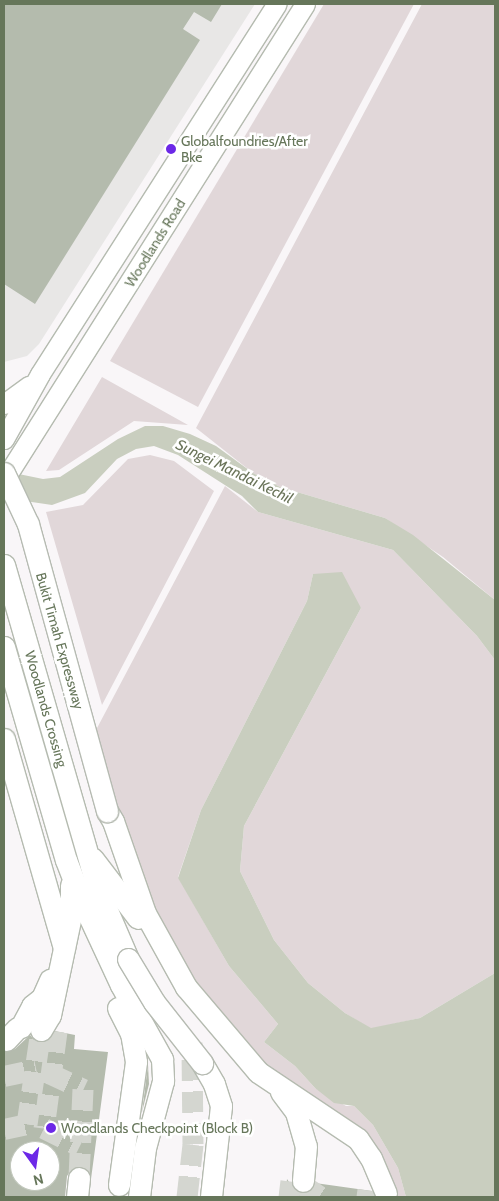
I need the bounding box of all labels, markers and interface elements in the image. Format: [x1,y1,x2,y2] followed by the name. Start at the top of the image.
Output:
[181,133,308,166] place label: Globalfoundries/After Bke
[165,143,177,155] marker: Globalfoundries/After Bke
[121,196,189,290] street label: Woodlands Road
[173,436,295,508] water label: Sungei Mandai Kechil
[32,571,88,711] street label: Bukit Timah Expressway
[21,649,71,769] street label: Woodlands Crossing
[61,1120,253,1136] place label: Woodlands Checkpoint (Block B)
[45,1122,57,1134] marker: Woodlands Checkpoint (Block B)
[10,1141,60,1191] north arrow
[31,1170,45,1190] text: N

